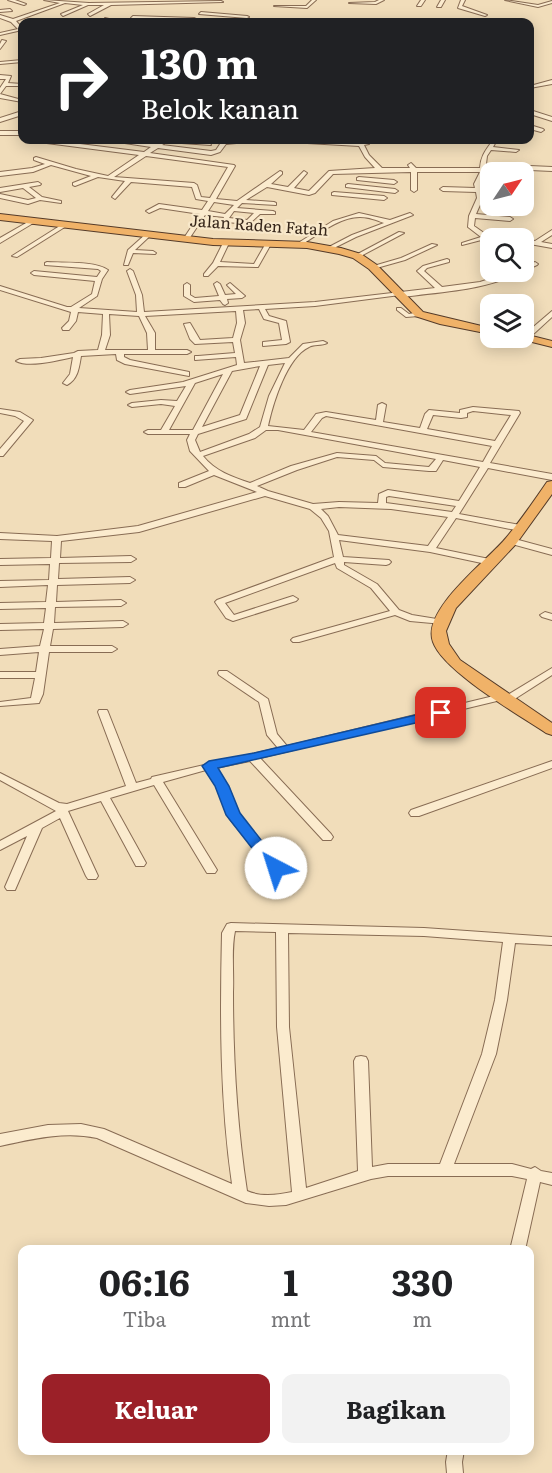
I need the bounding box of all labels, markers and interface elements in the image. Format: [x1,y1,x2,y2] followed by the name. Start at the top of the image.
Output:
[141,30,258,92] text: 130 m
[42,42,120,120] icon: right
[141,87,299,127] text: Belok kanan
[480,162,534,216] north arrow
[480,162,534,348] map controls
[189,207,330,241] street label: Jalan Raden Fatah
[480,228,534,282] button: search
[480,294,534,348] button: layers
[415,687,466,738] pin
[424,696,457,729] icon: arrive
[244,836,308,900] position arrow
[99,1254,190,1307] text: 06:16
[283,1254,298,1307] text: 1
[391,1254,453,1307] text: 330
[122,1303,166,1333] text: Tiba
[271,1303,311,1333] text: mnt
[413,1303,432,1333] text: m
[42,1374,270,1443] button: Keluar
[282,1374,510,1443] button: Bagikan

